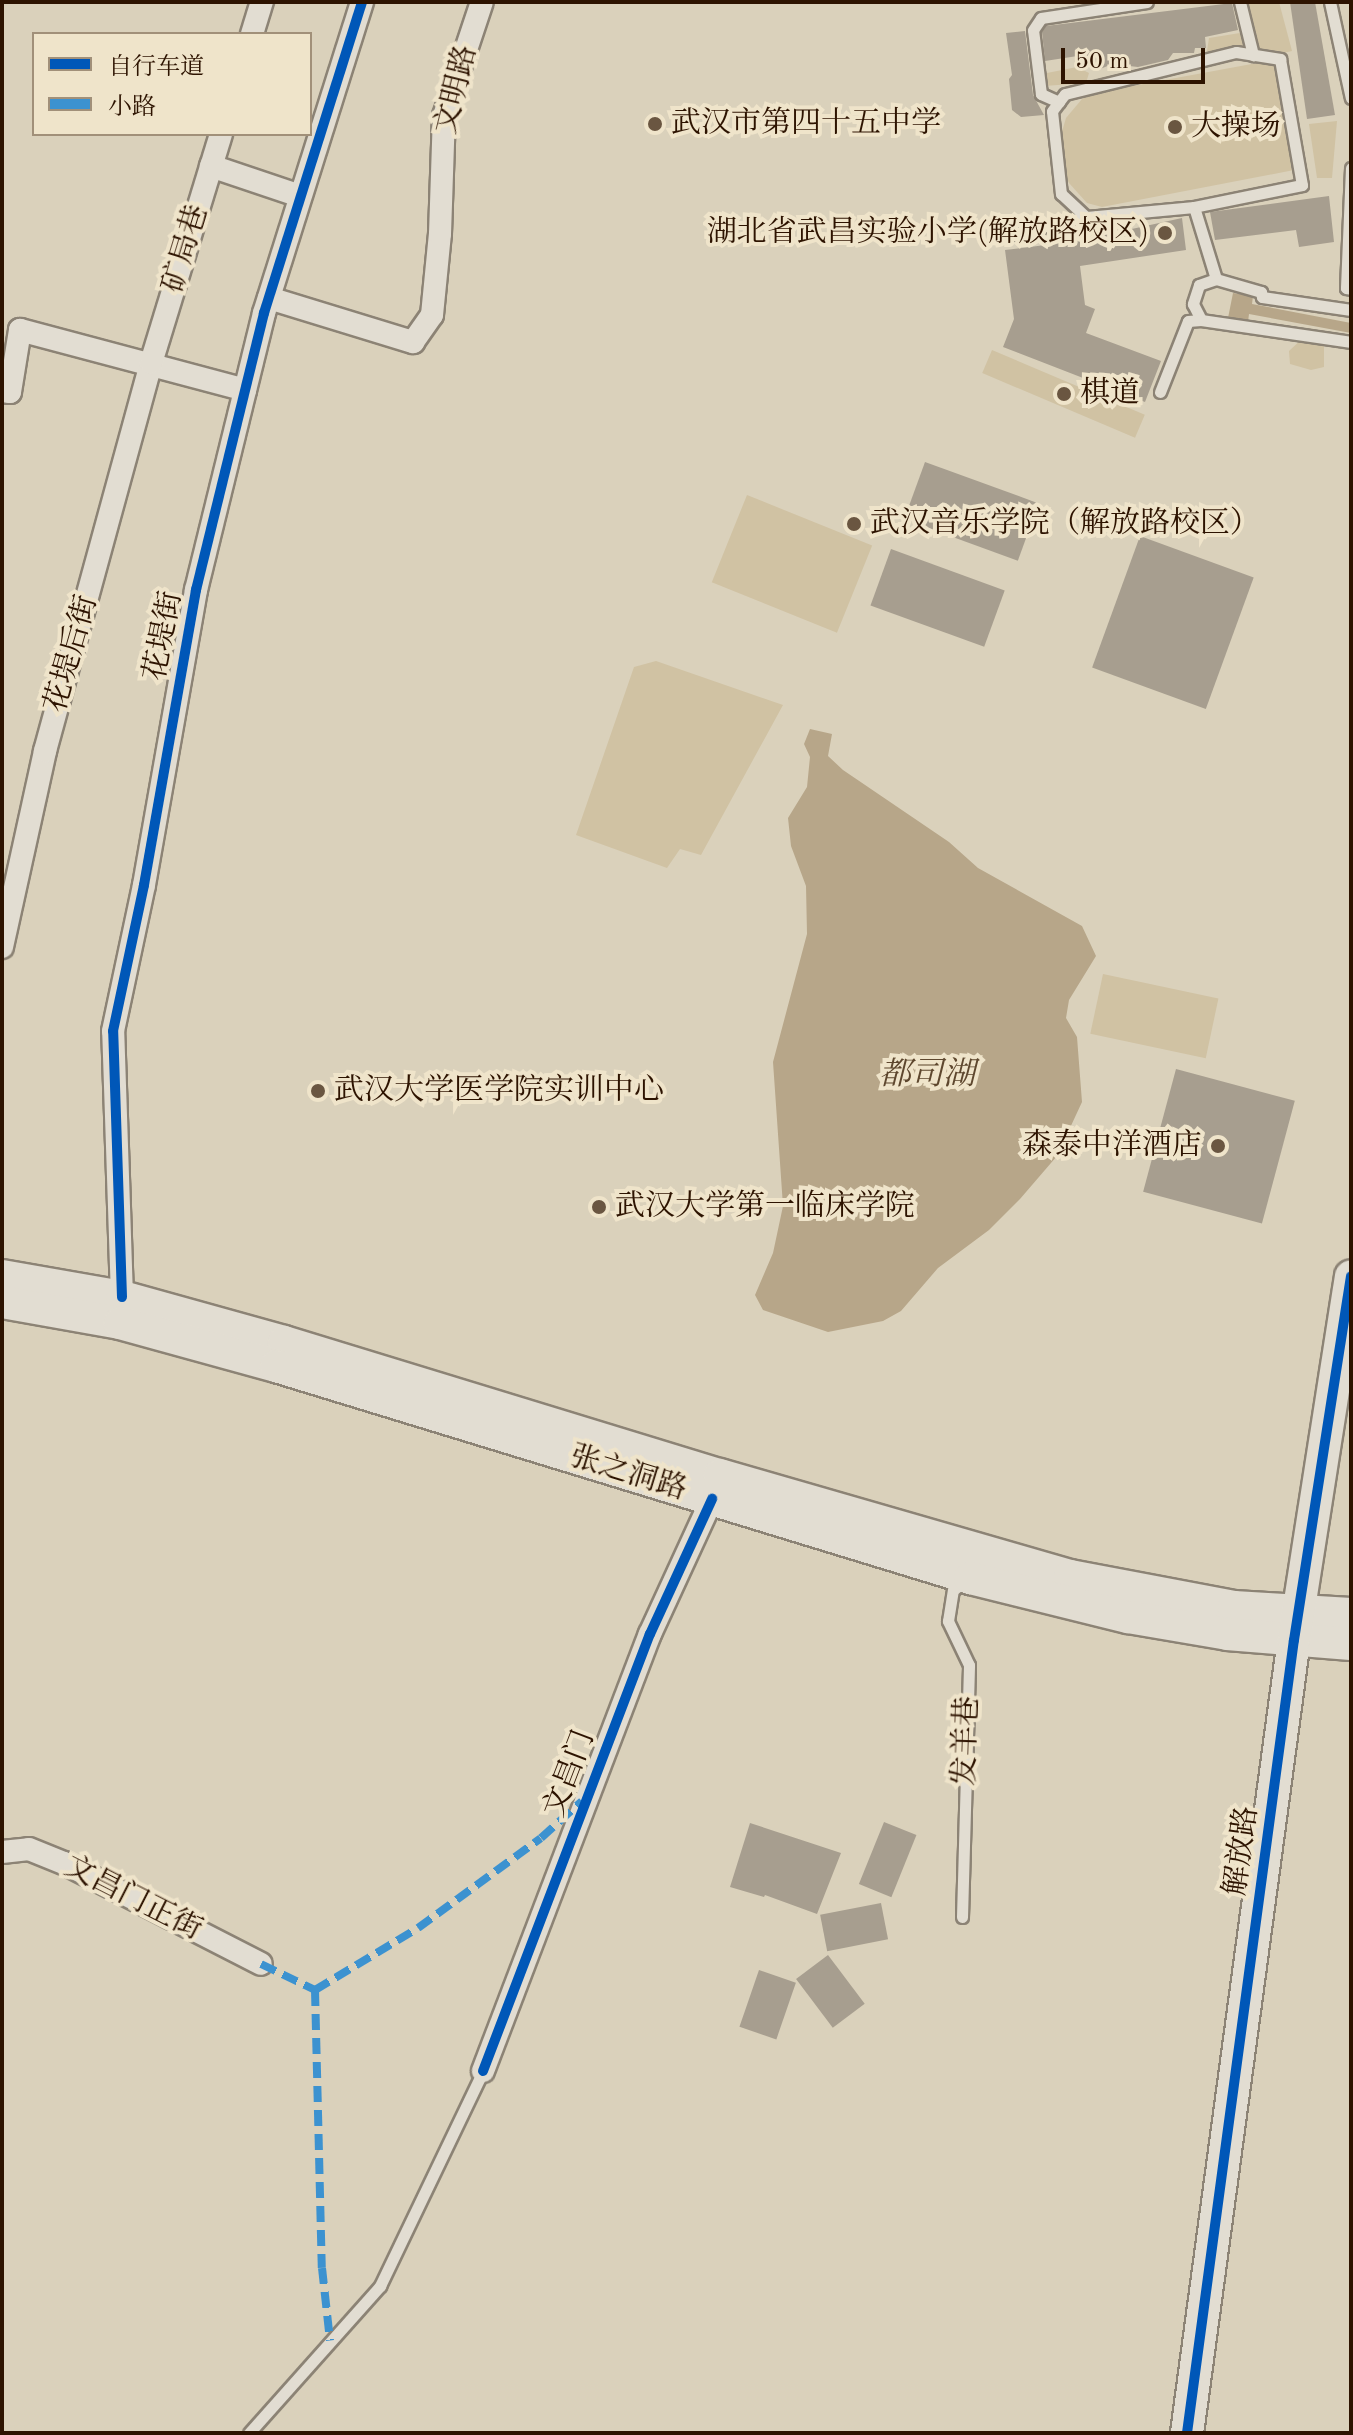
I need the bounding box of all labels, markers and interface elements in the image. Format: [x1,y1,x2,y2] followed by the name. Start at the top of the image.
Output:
[32,32,312,136] legend
[1065,32,1209,82] scale bar
[429,42,485,138] street label: 文明路
[1075,50,1129,74] text: 50 m
[108,56,204,80] text: 自行车道
[108,96,156,120] text: 小路
[671,106,941,142] place label: 武汉市第四十五中学
[1191,109,1281,145] place label: 大操场
[646,115,664,133] marker: 武汉市第四十五中学
[1166,118,1184,136] marker: 大操场
[156,201,216,297] street label: 矿局巷
[707,215,1149,251] place label: 湖北省武昌实验小学(解放路校区)
[1156,224,1174,242] marker: 湖北省武昌实验小学(解放路校区)
[1080,376,1140,412] place label: 棋道
[1055,385,1073,403] marker: 棋道
[870,506,1260,542] place label: 武汉音乐学院（解放路校区）
[845,515,863,533] marker: 武汉音乐学院（解放路校区）
[138,588,190,684] street label: 花堤街
[38,591,106,717] street label: 花堤后街
[879,1057,975,1095] water label: 都司湖
[334,1073,664,1109] place label: 武汉大学医学院实训中心
[309,1082,327,1100] marker: 武汉大学医学院实训中心
[1022,1128,1202,1164] place label: 森泰中洋酒店
[1209,1137,1227,1155] marker: 森泰中洋酒店
[615,1189,915,1225] place label: 武汉大学第一临床学院
[590,1198,608,1216] marker: 武汉大学第一临床学院
[565,1439,691,1509] street label: 张之洞路
[947,1695,987,1787] street label: 发羊巷
[537,1726,603,1822] street label: 文昌门
[1218,1804,1266,1898] street label: 解放路
[58,1849,208,1949] street label: 文昌门正街

